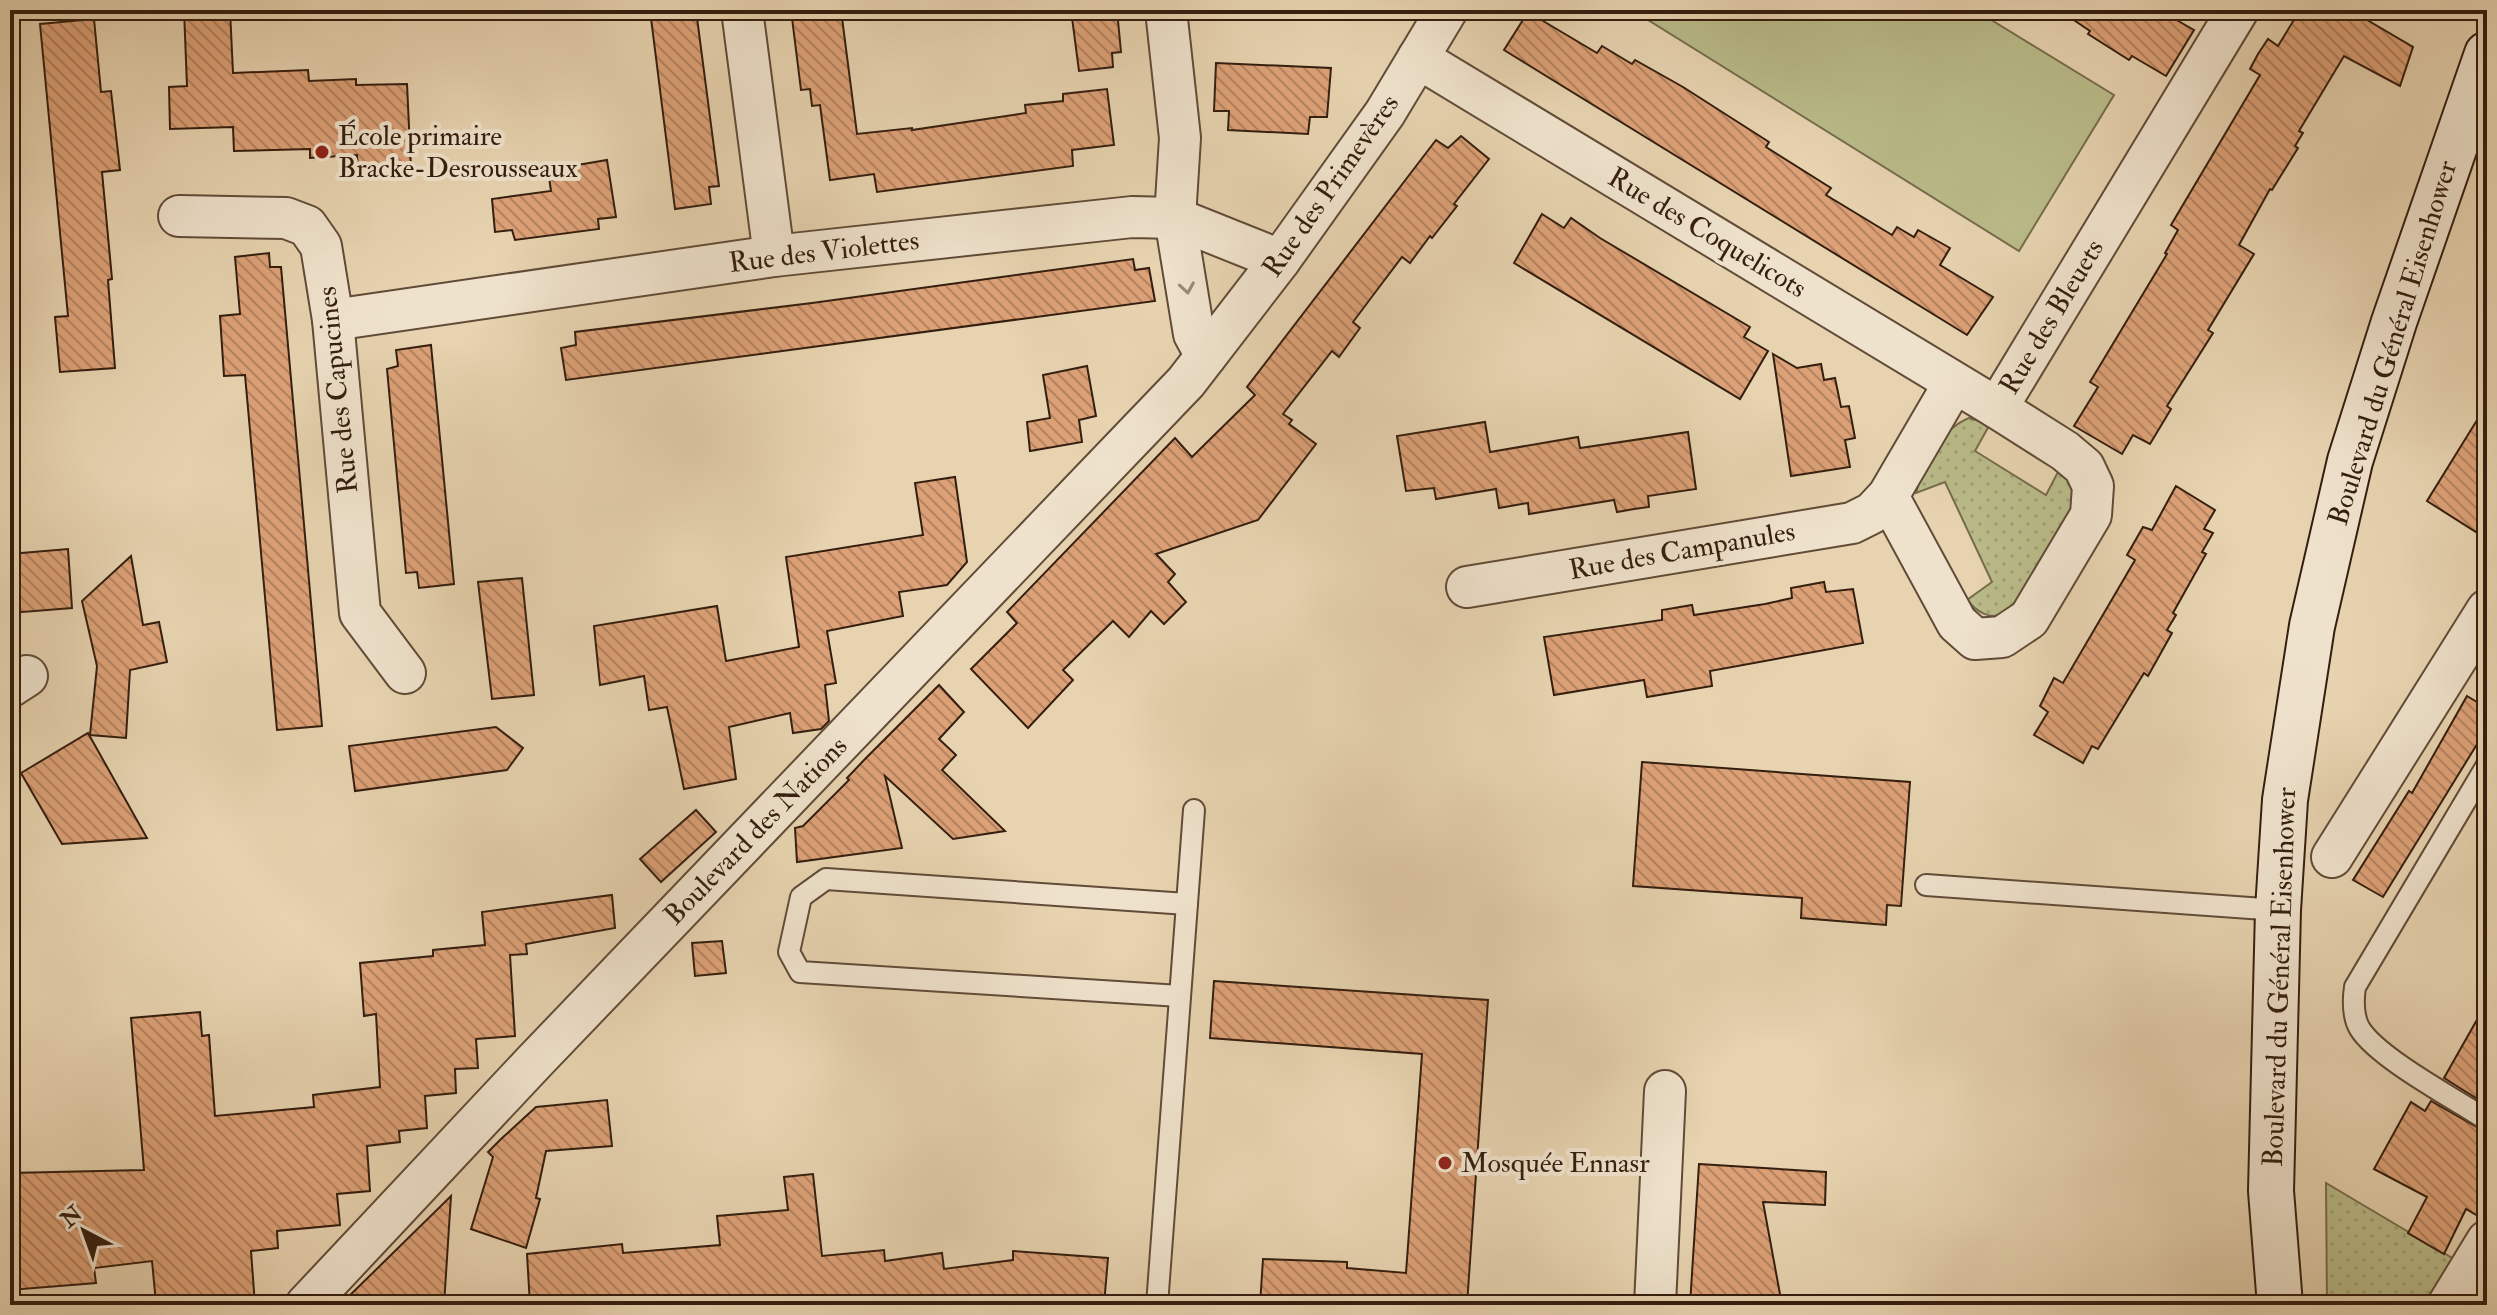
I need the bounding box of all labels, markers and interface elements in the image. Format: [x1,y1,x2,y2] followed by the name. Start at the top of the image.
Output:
[1255,88,1407,284] street label: Rue des Primevères
[338,119,578,186] place label: École primaire Bracke-Desrousseaux
[313,143,331,161] marker: École primaire Bracke-Desrousseaux
[2321,156,2465,530] street label: Boulevard du Général Eisenhower
[1601,160,1813,306] street label: Rue des Coquelicots
[727,223,921,281] street label: Rue des Violettes
[1992,233,2112,401] street label: Rue des Bleuets
[1178,281,1195,295] one-way arrow
[310,285,366,495] street label: Rue des Capucines
[1566,514,1798,588] street label: Rue des Campanules
[657,729,855,933] street label: Boulevard des Nations
[2256,786,2304,1167] street label: Boulevard du Général Eisenhower
[1461,1146,1650,1181] place label: Mosquée Ennasr
[1436,1154,1454,1172] marker: Mosquée Ennasr
[44,1191,124,1271] north arrow
[54,1199,88,1234] text: N

